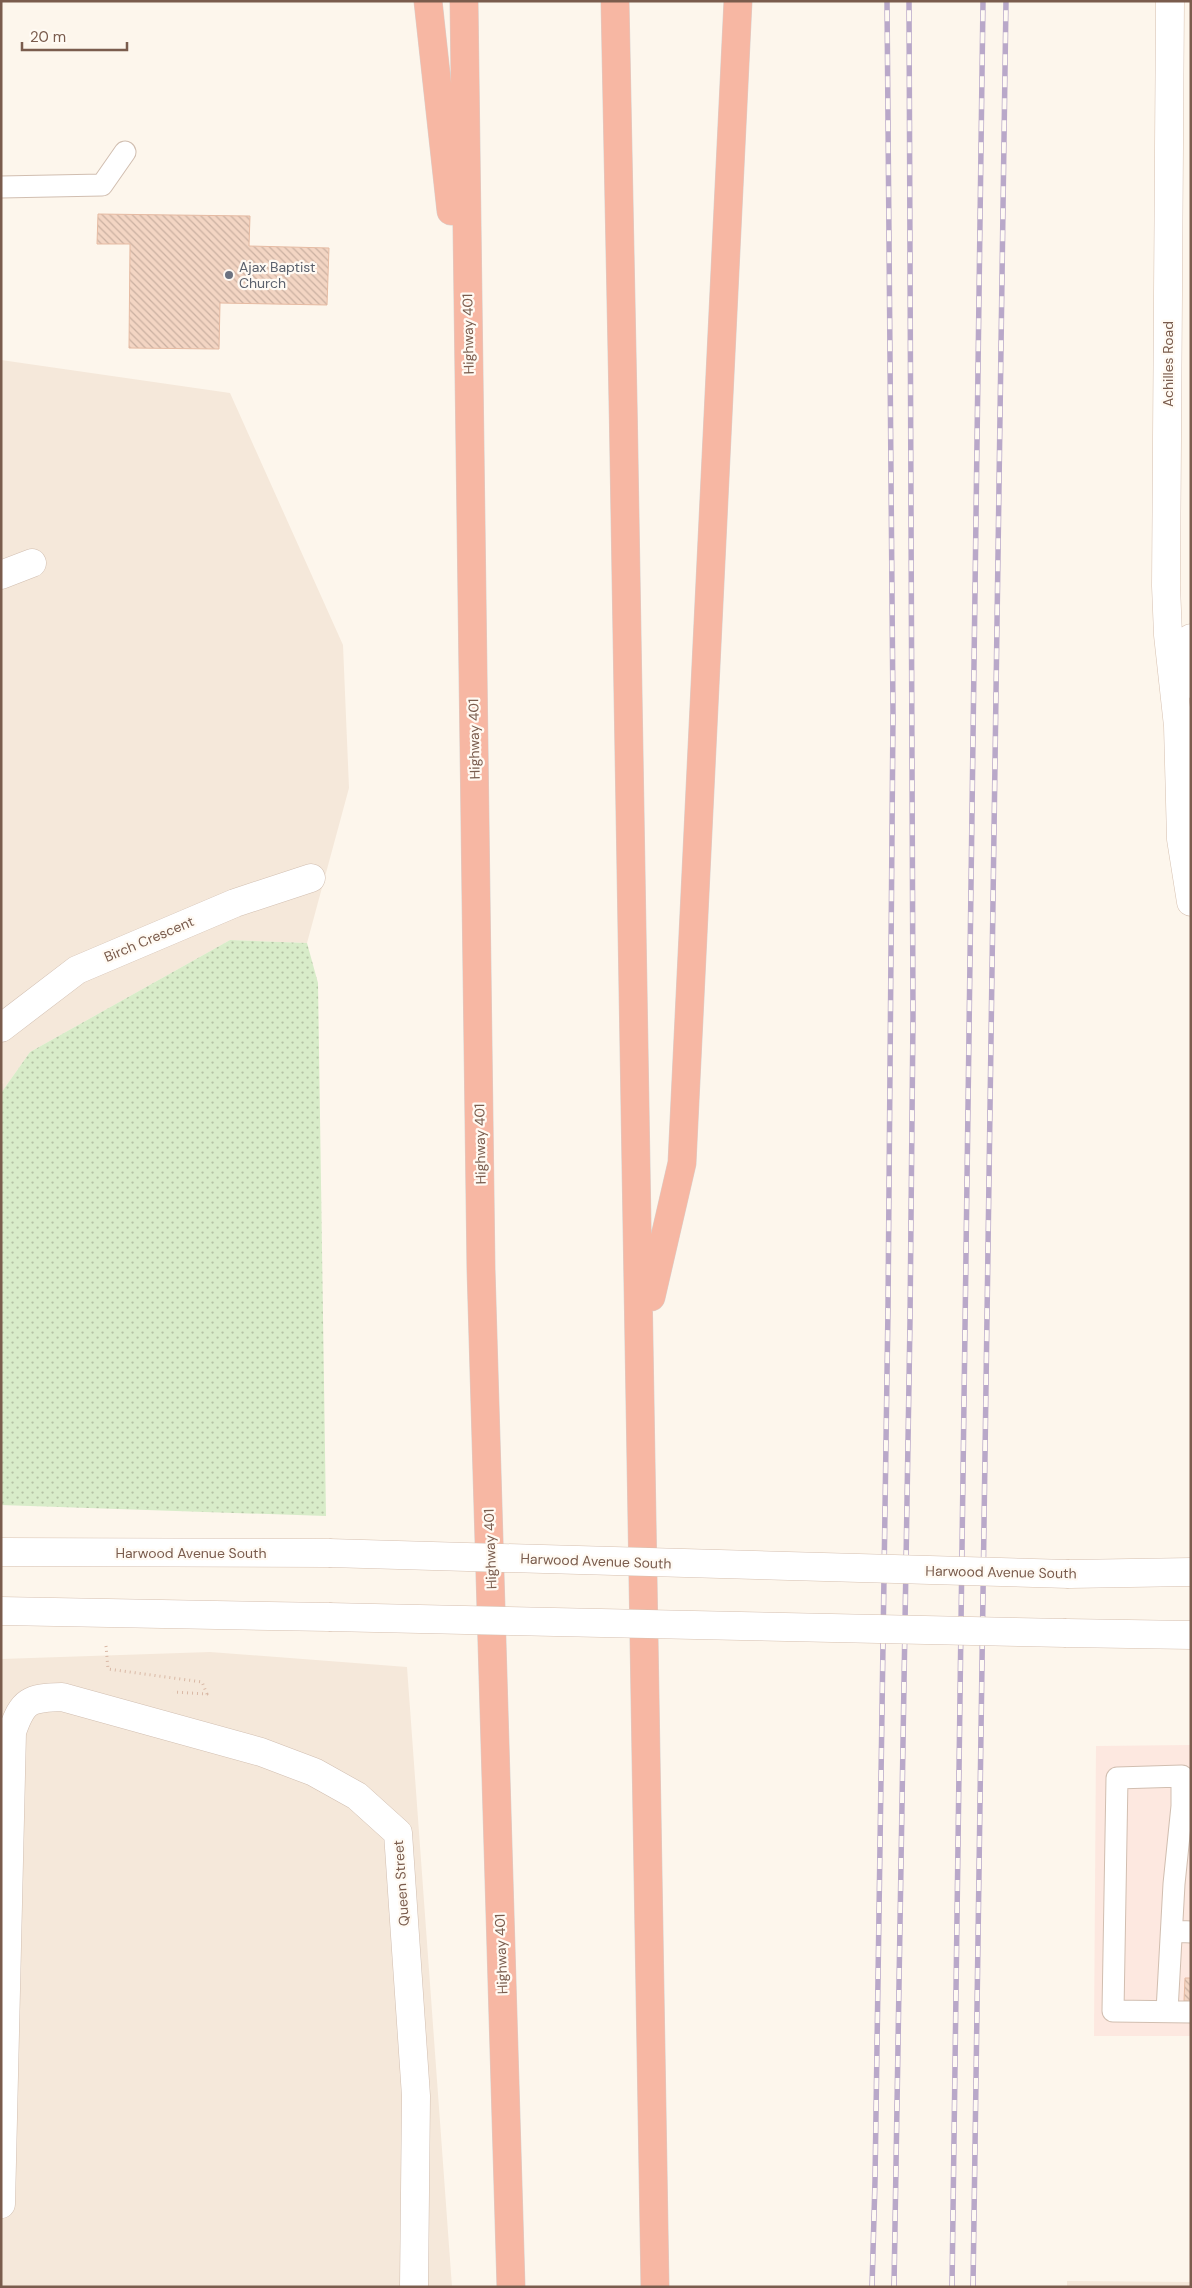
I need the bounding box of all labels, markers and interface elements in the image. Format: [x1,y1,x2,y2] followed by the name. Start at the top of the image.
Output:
[22,20,128,52] scale bar
[30,27,66,47] text: 20 m
[239,258,316,292] place label: Ajax Baptist Church
[223,269,235,281] marker: Ajax Baptist Church
[458,294,478,374] street label: Highway 401
[1159,321,1177,407] street label: Achilles Road
[464,699,484,779] street label: Highway 401
[101,912,197,966] street label: Birch Crescent
[470,1104,490,1184] street label: Highway 401
[480,1508,500,1590] street label: Highway 401
[115,1544,267,1562] street label: Harwood Avenue South
[520,1549,672,1573] street label: Harwood Avenue South
[925,1562,1077,1582] street label: Harwood Avenue South
[389,1839,413,1927] street label: Queen Street
[491,1913,511,1995] street label: Highway 401

